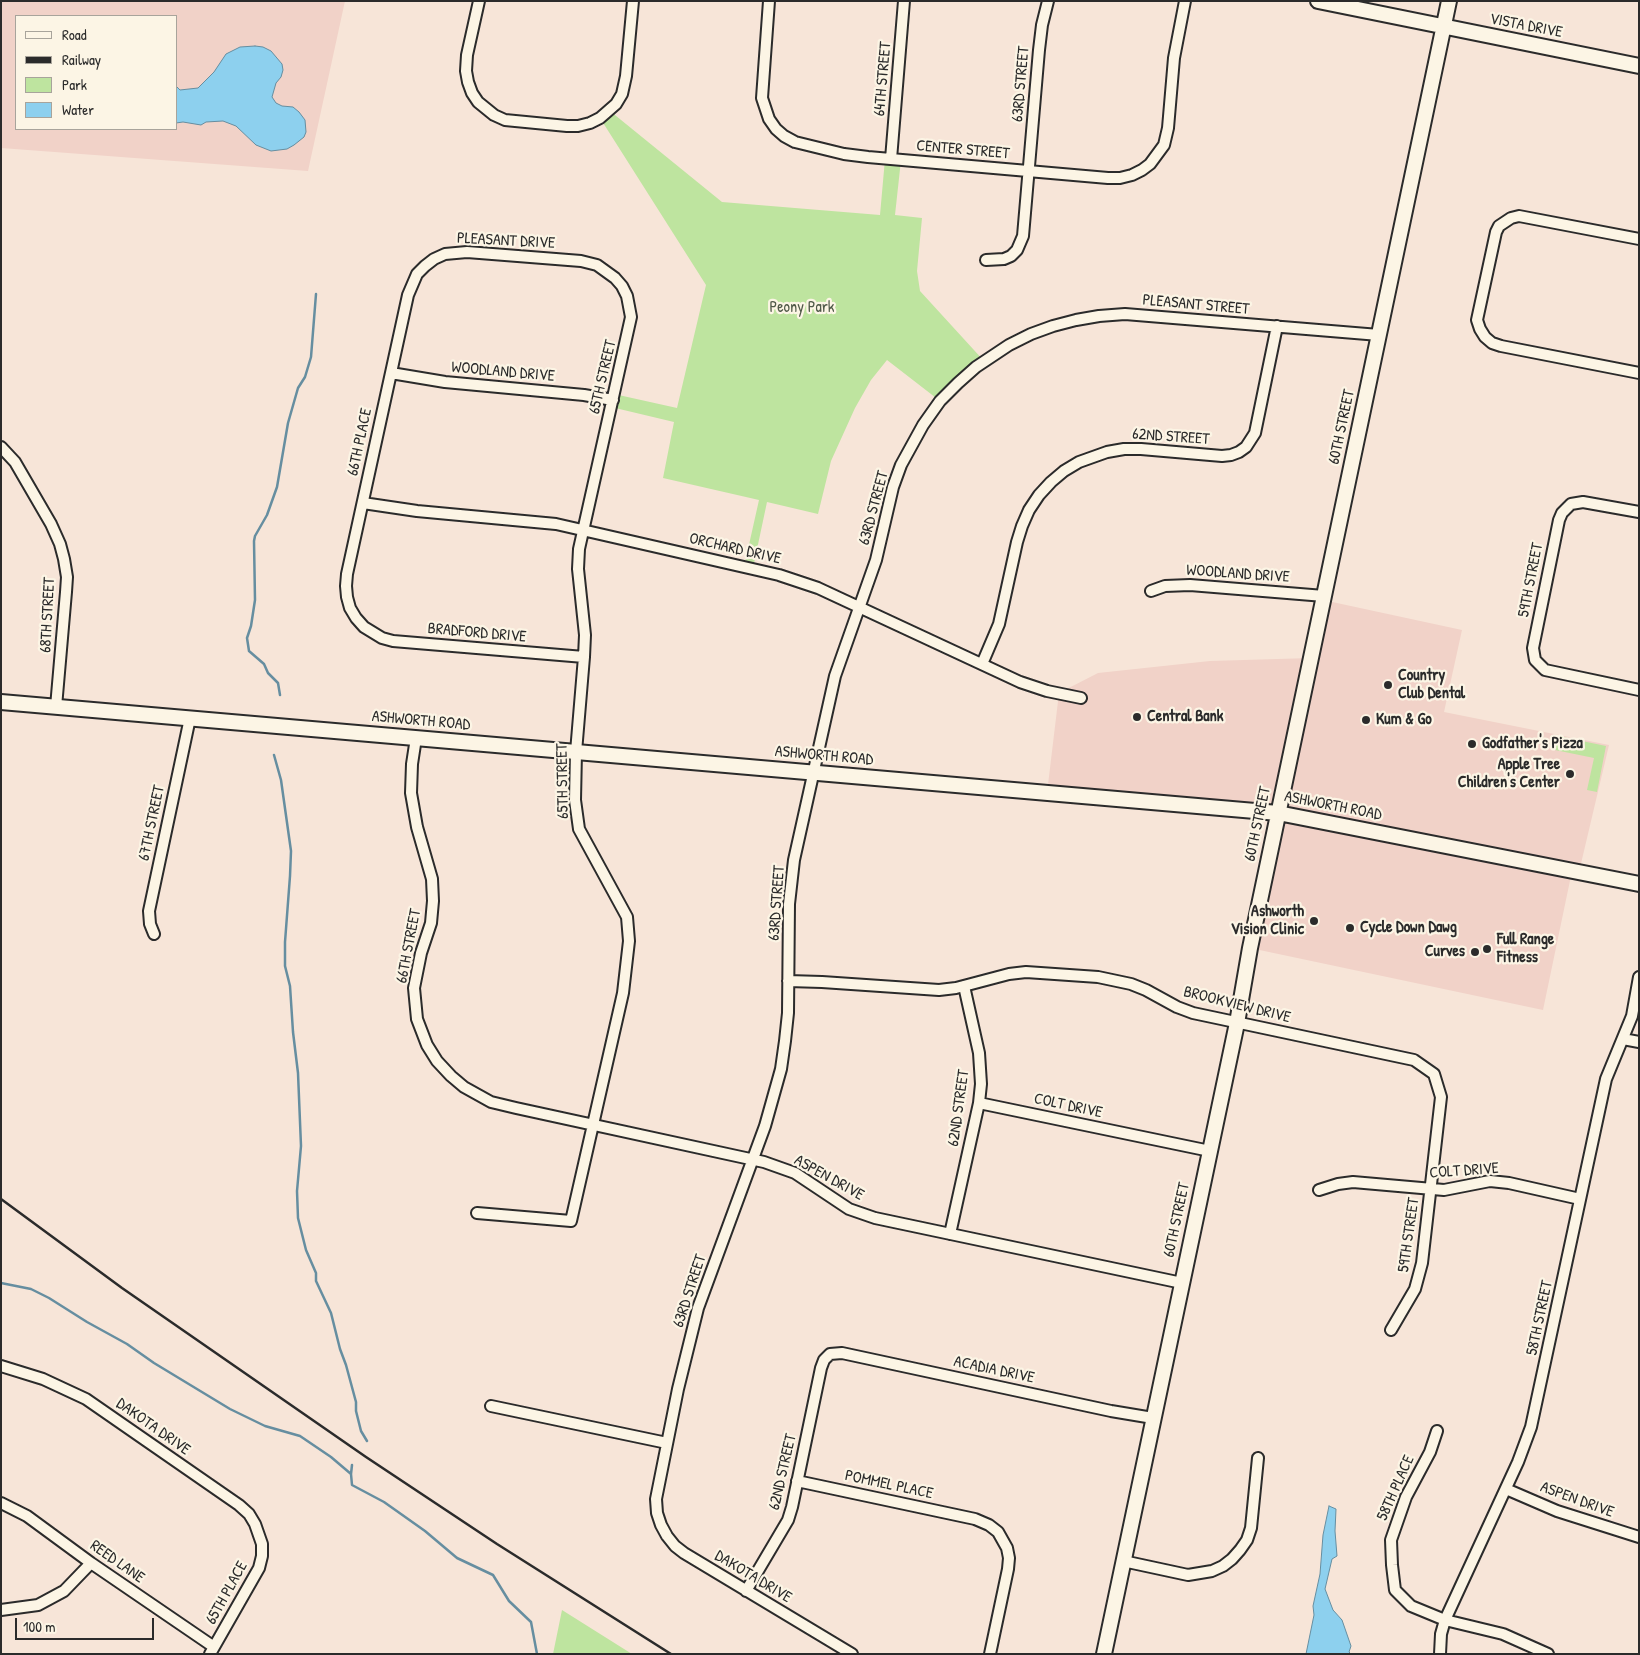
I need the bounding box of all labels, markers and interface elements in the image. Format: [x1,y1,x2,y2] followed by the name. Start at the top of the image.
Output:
[1488,10,1564,42] street label: VISTA DRIVE
[15,15,178,130] legend
[62,24,87,45] text: Road
[870,41,896,117] street label: 64TH STREET
[1008,45,1034,123] street label: 63RD STREET
[62,49,101,70] text: Railway
[62,74,87,95] text: Park
[62,99,94,120] text: Water
[916,136,1010,164] street label: CENTER STREET
[457,229,555,253] street label: PLEASANT DRIVE
[1142,291,1250,319] street label: PLEASANT STREET
[770,298,834,318] park label: Peony Park
[585,338,621,416] street label: 65TH STREET
[451,358,555,386] street label: WOODLAND DRIVE
[1325,388,1359,466] street label: 60TH STREET
[343,406,377,478] street label: 66TH PLACE
[1132,425,1210,449] street label: 62ND STREET
[855,469,893,547] street label: 63RD STREET
[687,529,783,569] street label: ORCHARD DRIVE
[1514,541,1548,619] street label: 59TH STREET
[1186,561,1290,587] street label: WOODLAND DRIVE
[36,577,60,653] street label: 68TH STREET
[427,619,527,647] street label: BRADFORD DRIVE
[1398,666,1465,704] place label: Country Club Dental
[1382,679,1394,691] marker: Country Club Dental
[371,707,471,735] street label: ASHWORTH ROAD
[1147,707,1223,727] place label: Central Bank
[1376,710,1432,730] place label: Kum & Go
[1131,711,1143,723] marker: Central Bank
[1360,714,1372,726] marker: Kum & Go
[1482,734,1583,754] place label: Godfather's Pizza
[1466,738,1478,750] marker: Godfather's Pizza
[774,742,874,770] street label: ASHWORTH ROAD
[553,743,573,819] street label: 65TH STREET
[1458,755,1560,793] place label: Apple Tree Children's Center
[1564,768,1576,780] marker: Apple Tree Children's Center
[135,783,169,863] street label: 67TH STREET
[1241,785,1275,863] street label: 60TH STREET
[1283,787,1383,825] street label: ASHWORTH ROAD
[765,865,789,941] street label: 63RD STREET
[1231,902,1304,940] place label: Ashworth Vision Clinic
[392,907,426,985] street label: 66TH STREET
[1308,915,1320,927] marker: Ashworth Vision Clinic
[1360,918,1457,938] place label: Cycle Down Dawg
[1344,922,1356,934] marker: Cycle Down Dawg
[1497,930,1554,968] place label: Full Range Fitness
[1425,942,1465,962] place label: Curves
[1481,943,1493,955] marker: Full Range Fitness
[1469,946,1481,958] marker: Curves
[1182,982,1292,1028] street label: BROOKVIEW DRIVE
[944,1068,974,1148] street label: 62ND STREET
[1032,1089,1104,1123] street label: COLT DRIVE
[791,1151,867,1205] street label: ASPEN DRIVE
[1429,1159,1499,1183] street label: COLT DRIVE
[1160,1181,1194,1259] street label: 60TH STREET
[1394,1197,1424,1273] street label: 59TH STREET
[669,1252,711,1330] street label: 63RD STREET
[1523,1279,1557,1357] street label: 58TH STREET
[952,1352,1036,1388] street label: ACADIA DRIVE
[112,1394,194,1460] street label: DAKOTA DRIVE
[765,1432,801,1512] street label: 62ND STREET
[1373,1452,1419,1524] street label: 58TH PLACE
[843,1466,935,1504] street label: POMMEL PLACE
[1538,1478,1616,1522] street label: ASPEN DRIVE
[86,1536,148,1588] street label: REED LANE
[711,1547,795,1607] street label: DAKOTA DRIVE
[202,1558,252,1628] street label: 65TH PLACE
[18,1608,156,1640] scale bar
[23,1616,56,1637] text: 100 m

